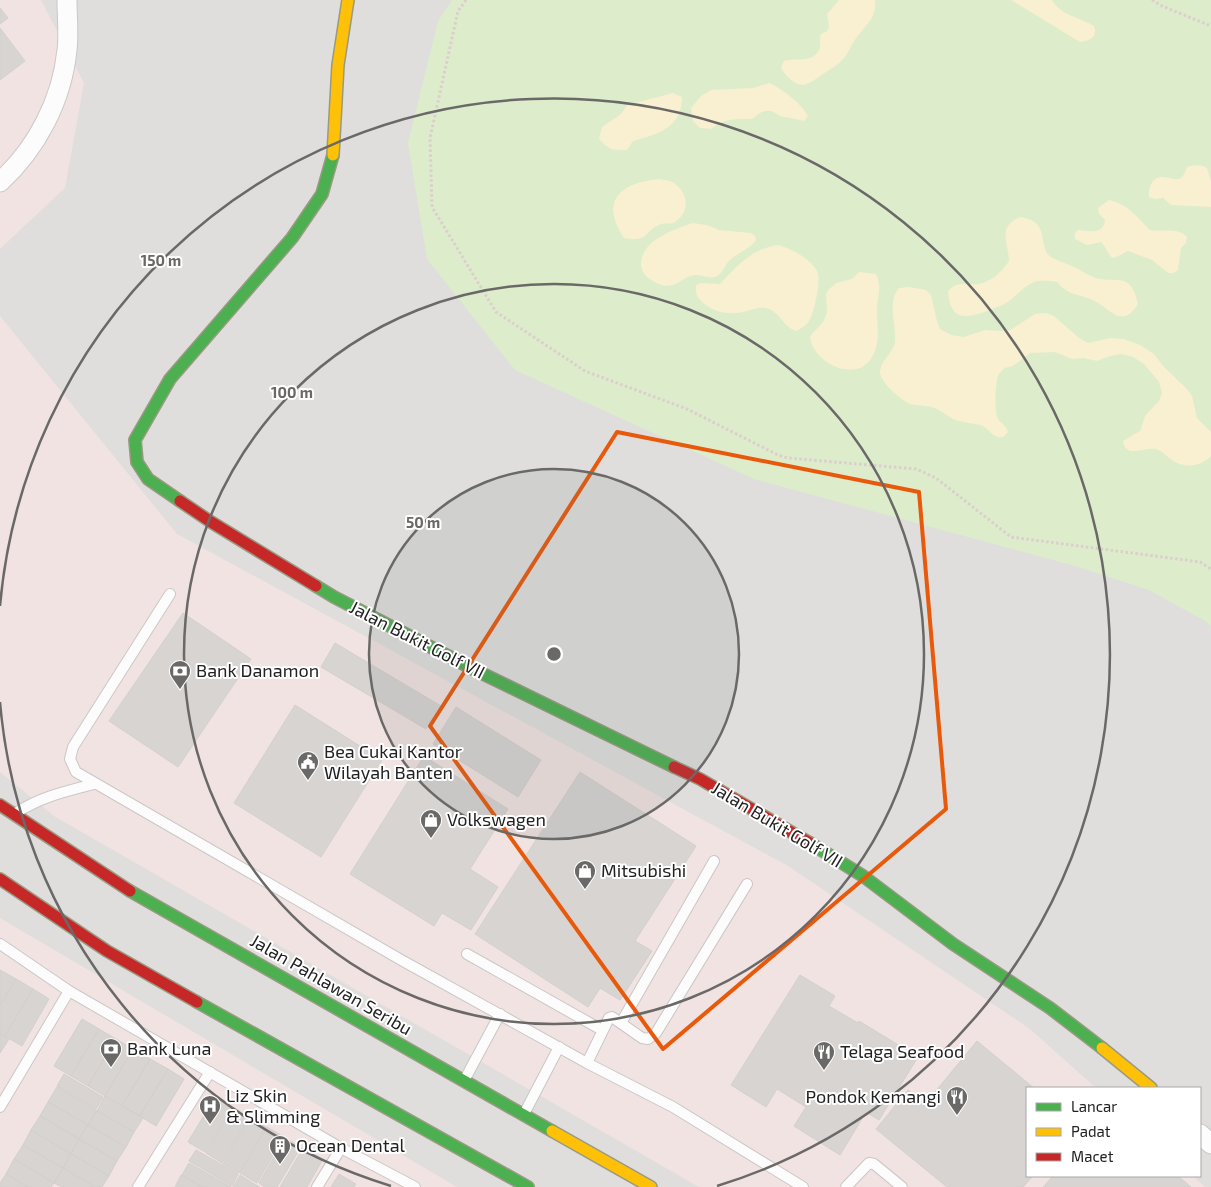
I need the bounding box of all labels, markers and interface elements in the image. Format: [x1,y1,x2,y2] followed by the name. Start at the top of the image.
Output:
[141,251,181,269] text: 150 m
[271,383,313,401] text: 100 m
[406,513,440,531] text: 50 m
[346,596,489,683] street label: Jalan Bukit Golf VII
[545,645,563,663] centre of rings
[168,659,192,690] bank icon: Bank Danamon
[196,659,319,681] place label: Bank Danamon
[324,740,462,783] place label: Bea Cukai Kantor Wilayah Banten
[296,750,320,781] public building icon: Bea Cukai Kantor Wilayah Banten
[708,776,847,872] street label: Jalan Bukit Golf VII
[419,808,443,839] shop icon: Volkswagen
[447,808,546,830] place label: Volkswagen
[573,859,597,890] shop icon: Mitsubishi
[601,859,686,881] place label: Mitsubishi
[247,929,416,1039] street label: Jalan Pahlawan Seribu
[99,1037,123,1068] bank icon: Bank Luna
[127,1037,211,1059] place label: Bank Luna
[812,1040,836,1071] restaurant icon: Telaga Seafood
[840,1040,964,1062] place label: Telaga Seafood
[226,1084,320,1127] place label: Liz Skin & Slimming
[806,1085,941,1107] place label: Pondok Kemangi
[945,1085,969,1116] restaurant icon: Pondok Kemangi
[1026,1087,1201,1177] legend
[198,1094,222,1125] hospital icon: Liz Skin & Slimming
[1071,1097,1117,1115] text: Lancar
[1071,1122,1111,1140] text: Padat
[268,1134,292,1165] building icon: Ocean Dental
[296,1134,406,1156] place label: Ocean Dental
[1071,1147,1114,1165] text: Macet

